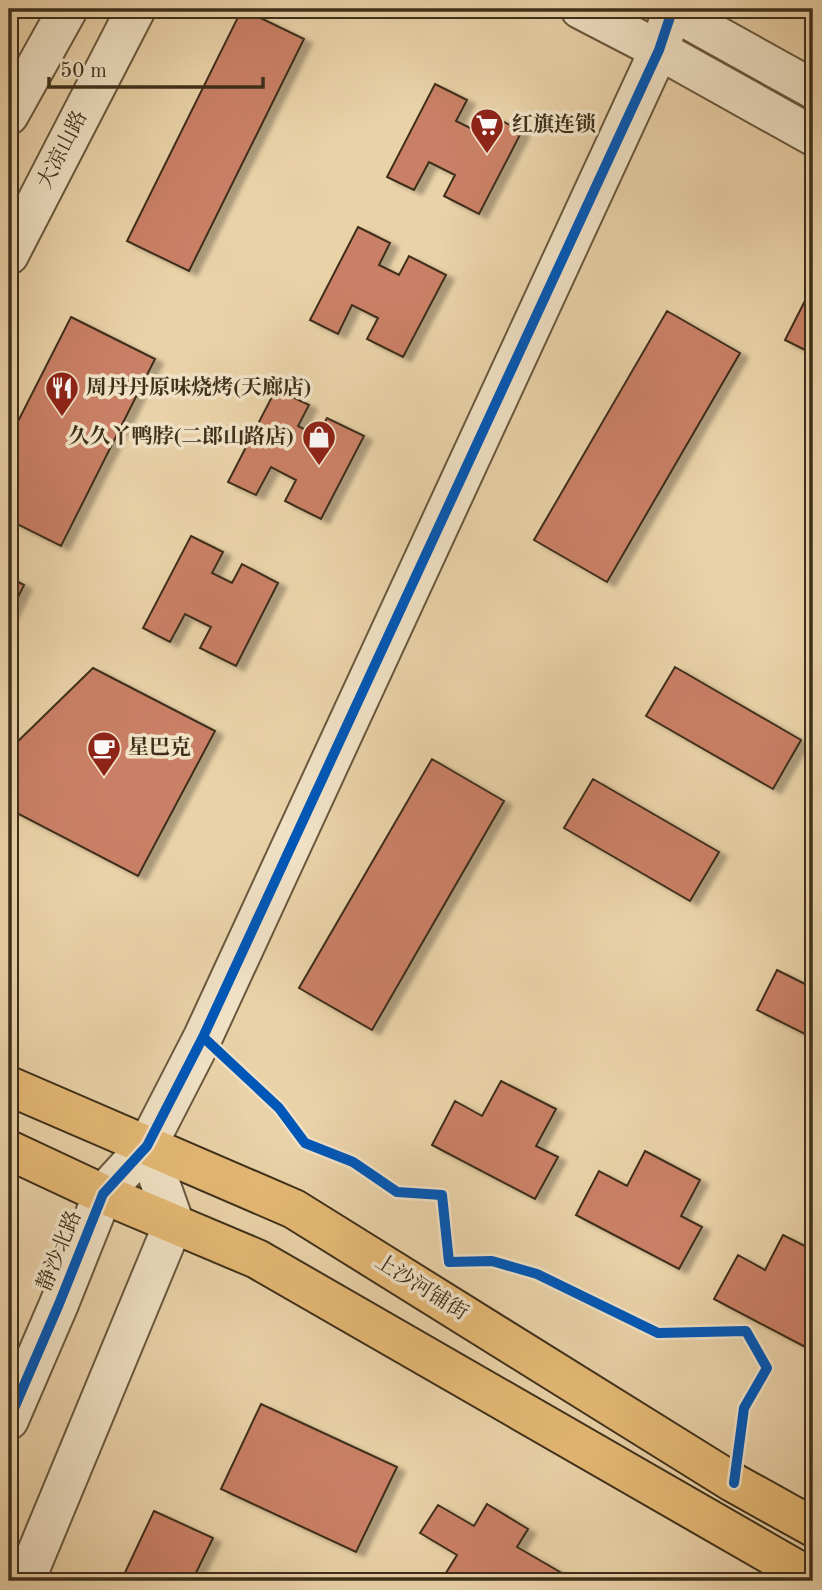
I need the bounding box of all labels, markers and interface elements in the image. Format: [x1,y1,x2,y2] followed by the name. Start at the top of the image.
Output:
[49,46,262,90] scale bar
[60,61,107,82] text: 50 m
[468,106,506,155] supermarket icon: 红旗连锁
[33,107,91,192] street label: 大凉山路
[512,112,596,136] place label: 红旗连锁
[43,369,81,418] restaurant icon: 周丹丹原味烧烤(天廊店)
[86,375,312,399] place label: 周丹丹原味烧烤(天廊店)
[300,418,338,467] shop icon: 久久丫鸭脖(二郎山路店)
[68,424,294,448] place label: 久久丫鸭脖(二郎山路店)
[85,729,123,778] cafe icon: 星巴克
[128,736,191,759] place label: 星巴克
[33,1207,85,1294] street label: 静沙北路
[371,1250,472,1325] street label: 上沙河铺街

